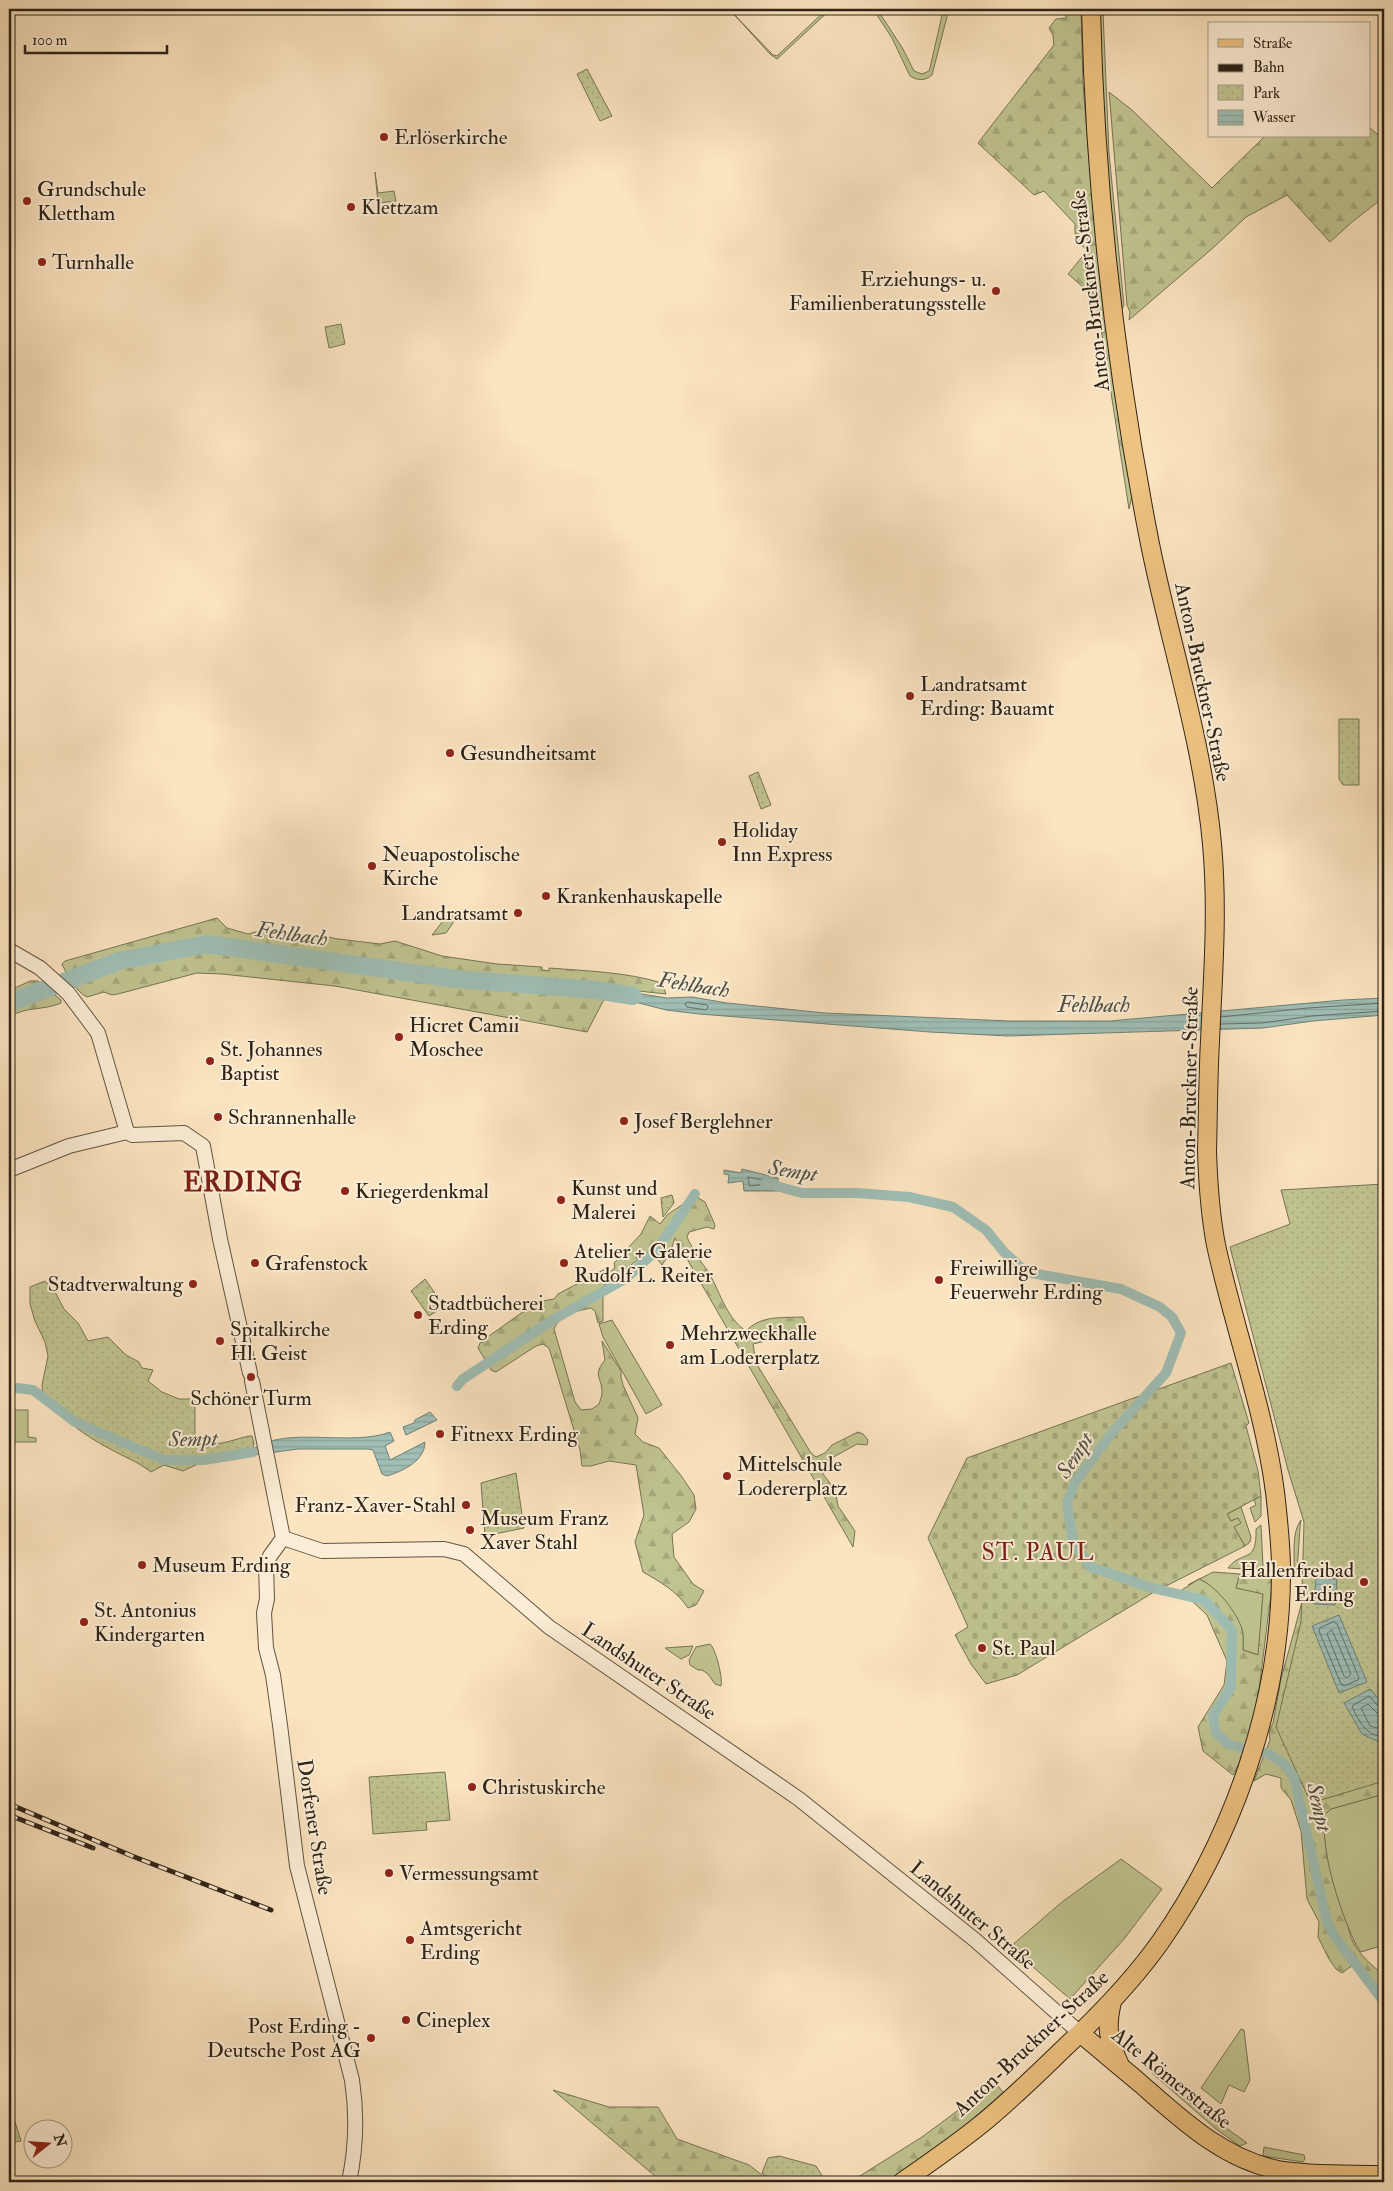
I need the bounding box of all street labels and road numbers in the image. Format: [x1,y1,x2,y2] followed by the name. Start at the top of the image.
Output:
[1065,188,1116,394] street label: Anton-Bruckner-Straße
[1168,579,1237,784] street label: Anton-Bruckner-Straße
[1174,986,1205,1191] street label: Anton-Bruckner-Straße
[576,1616,721,1727] street label: Landshuter Straße
[290,1757,339,1897] street label: Dorfener Straße
[904,1855,1042,1976] street label: Landshuter Straße
[947,1964,1115,2123] street label: Anton-Bruckner-Straße
[1105,2021,1237,2135] street label: Alte Römerstraße

